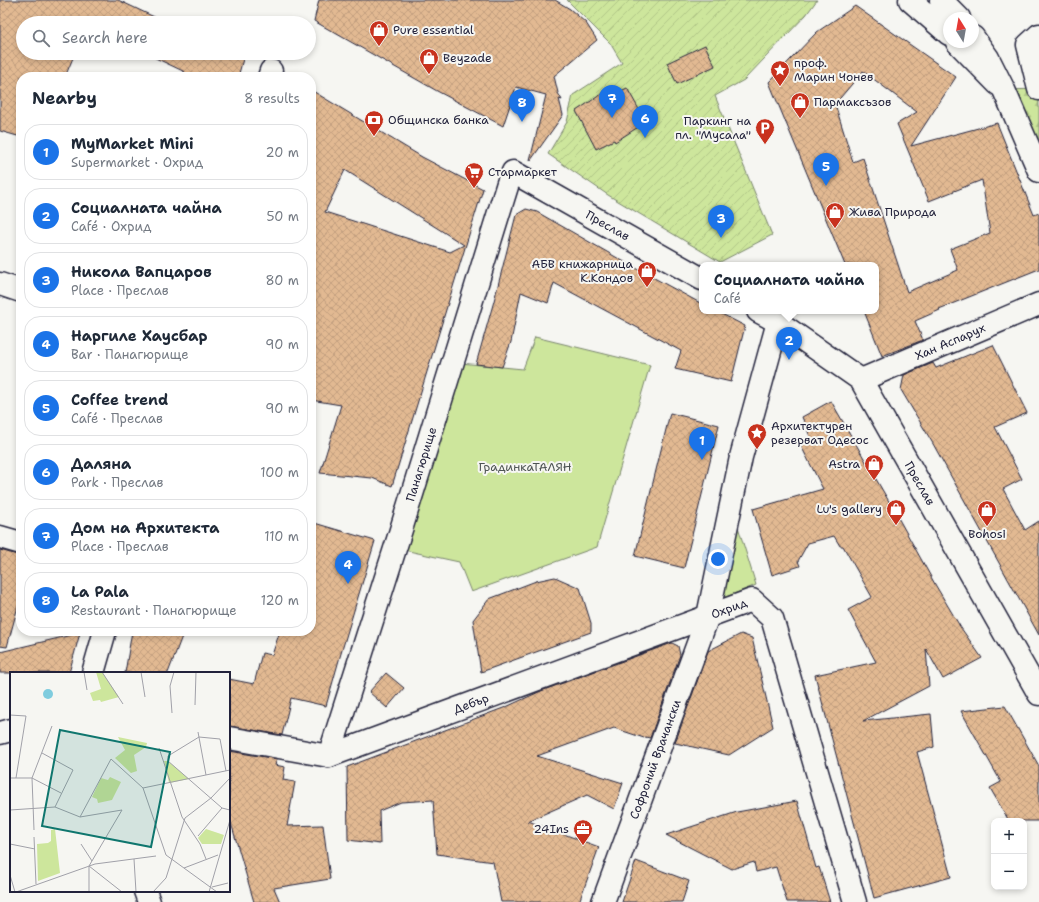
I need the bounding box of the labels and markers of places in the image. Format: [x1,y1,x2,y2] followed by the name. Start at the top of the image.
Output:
[368,19,390,47] shop icon: Pure essential
[393,22,474,38] place label: Pure essential
[418,47,440,75] shop icon: Beyzade
[443,50,492,66] place label: Beyzade
[794,55,873,85] place label: проф. Марин Чонев
[769,59,791,87] place icon: проф. Марин Чонев
[599,85,625,118] pin: 7
[509,89,535,122] pin: 8
[789,91,811,119] shop icon: Пармаксъзов
[814,94,891,110] place label: Пармаксъзов
[632,105,658,138] pin: 6
[363,109,385,137] bank icon: Общинска банка
[388,112,489,128] place label: Общинска банка
[675,113,752,143] place label: Паркинг на пл. "Мусала"
[754,117,776,145] parking icon: Паркинг на пл. "Мусала"
[813,153,839,186] pin: 5
[463,161,485,189] supermarket icon: Стармаркет
[488,164,558,180] place label: Стармаркет
[824,201,846,229] shop icon: Жива Природа
[849,204,937,220] place label: Жива Природа
[708,205,734,238] pin: 3
[532,256,634,286] place label: АБВ книжарница К.Кондов
[636,260,658,288] shop icon: АБВ книжарница К.Кондов
[776,327,802,360] pin: 2
[771,418,869,448] place label: Архитектурен резерват Одесос
[746,422,768,450] place icon: Архитектурен резерват Одесос
[689,427,715,460] pin: 1
[863,453,885,481] shop icon: Astra
[828,456,861,472] place label: Astra
[885,498,907,526] shop icon: Lu's gallery
[976,499,998,527] shop icon: Bohosi
[816,501,882,517] place label: Lu's gallery
[968,526,1006,542] place label: Bohosi
[335,551,361,584] pin: 4
[572,818,594,846] office icon: 24Ins
[533,821,569,837] place label: 24Ins

